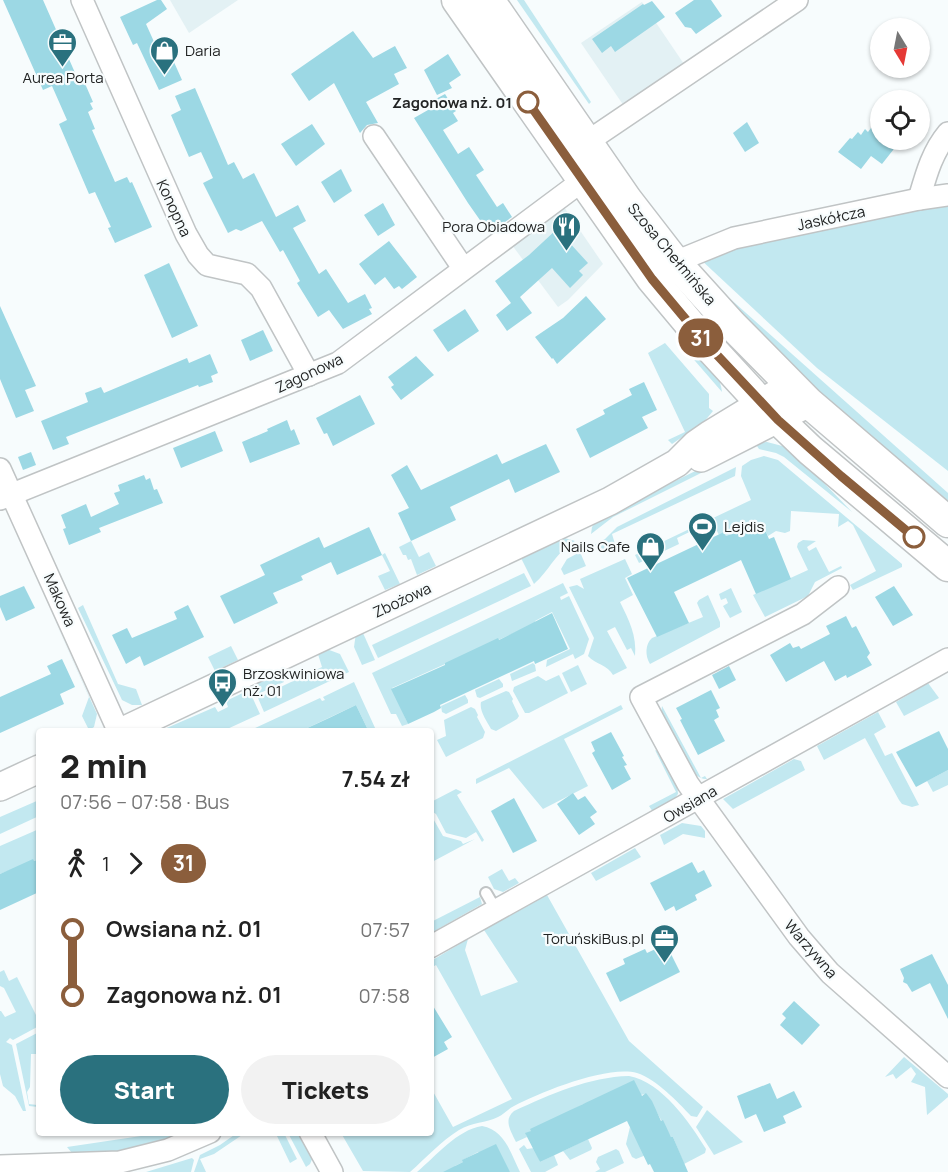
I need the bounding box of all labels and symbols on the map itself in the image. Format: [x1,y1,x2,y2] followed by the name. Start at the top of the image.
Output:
[870,18,930,78] north arrow
[47,26,79,68] office icon: Aurea Porta
[148,34,180,76] shop icon: Daria
[185,40,221,61] place label: Daria
[22,67,104,88] place label: Aurea Porta
[517,91,539,113] marker: Zagonowa nż. 01
[392,92,512,113] place label: Zagonowa nż. 01
[152,176,196,240] street label: Konopna
[623,198,721,310] street label: Szosa Chełmińska
[795,201,867,235] street label: Jaskółcza
[550,210,582,252] restaurant icon: Pora Obiadowa
[442,216,545,237] place label: Pora Obiadowa
[674,318,728,358] line badge: 31
[272,348,346,398] street label: Zagonowa
[687,510,719,552] sports icon: Lejdis
[724,516,765,537] place label: Lejdis
[903,526,925,548] unlabelled marker
[635,530,667,572] shop icon: Nails Cafe
[561,536,630,557] place label: Nails Cafe
[39,570,81,630] street label: Makowa
[369,577,435,623] street label: Zbożowa
[243,663,344,701] place label: Brzoskwiniowa nż. 01
[206,666,238,708] bus stop icon: Brzoskwiniowa nż. 01
[659,780,721,828] street label: Owsiana
[780,915,842,983] street label: Warzywna
[649,922,681,964] office icon: ToruńskiBus.pl
[543,928,644,949] place label: ToruńskiBus.pl

